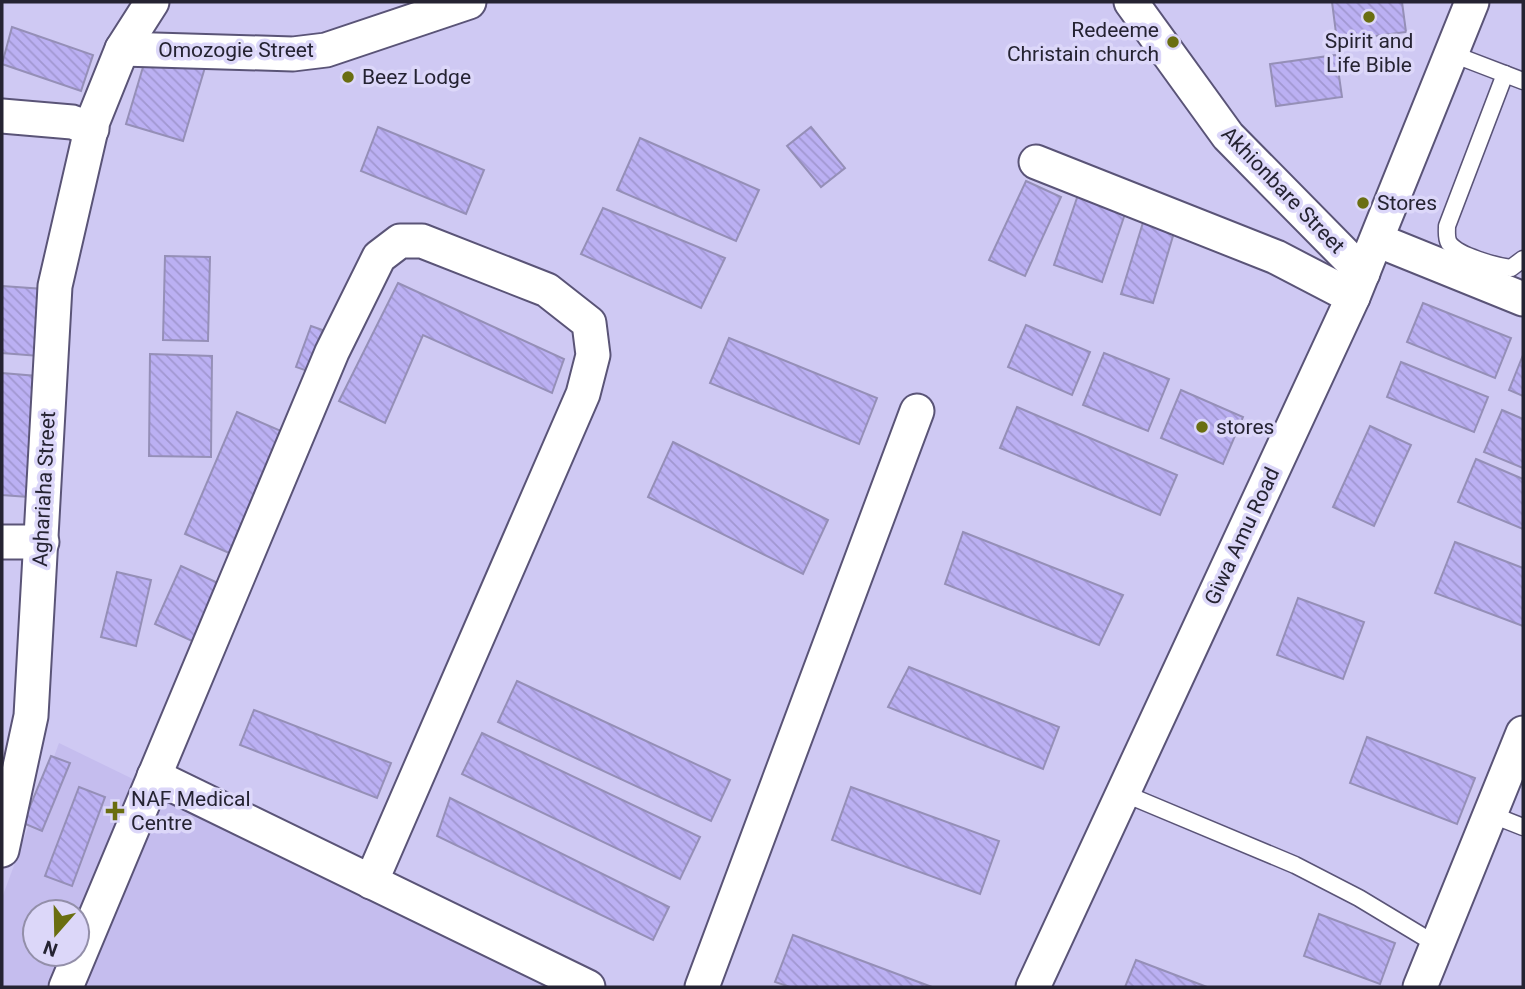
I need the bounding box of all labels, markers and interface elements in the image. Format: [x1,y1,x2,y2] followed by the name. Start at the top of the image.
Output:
[1361,9,1377,25] marker: Spirit and Life Bible
[1007,18,1159,66] place label: Redeeme Christain church
[1325,29,1413,77] place label: Spirit and Life Bible
[1165,34,1181,50] marker: Redeeme Christain church
[158,38,314,62] street label: Omozogie Street
[362,65,471,89] place label: Beez Lodge
[340,69,356,85] marker: Beez Lodge
[1217,122,1350,258] street label: Akhionbare Street
[1377,191,1437,215] place label: Stores
[1355,195,1371,211] marker: Stores
[28,410,60,567] street label: Aghariaha Street
[1216,415,1274,439] place label: stores
[1194,419,1210,435] marker: stores
[1200,463,1284,609] street label: Giwa Amu Road
[131,787,251,835] place label: NAF Medical Centre
[105,801,125,821] marker: NAF Medical Centre
[21,898,91,968] north arrow
[40,935,61,962] text: N

